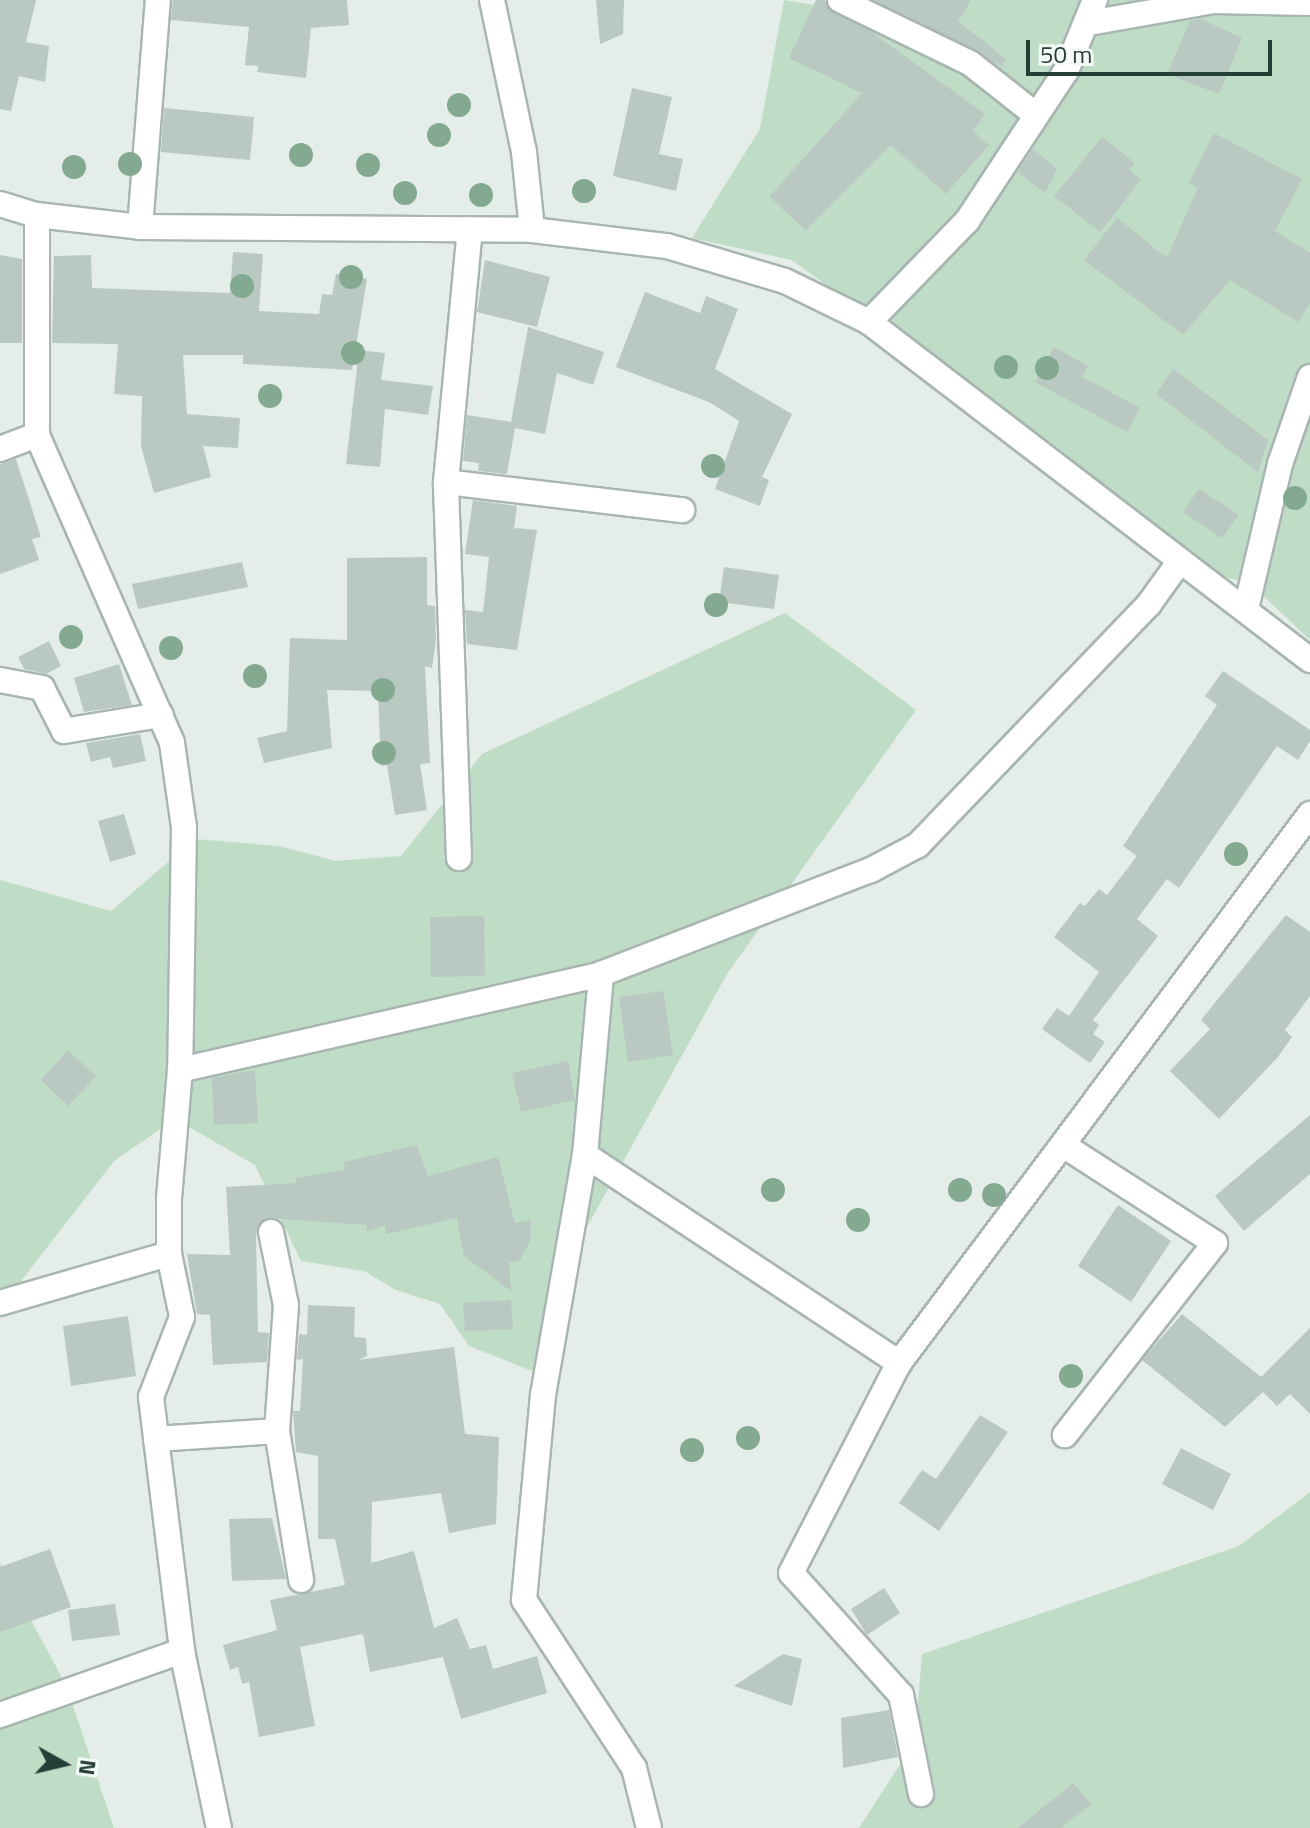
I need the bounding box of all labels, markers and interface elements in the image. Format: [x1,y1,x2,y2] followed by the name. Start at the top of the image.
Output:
[1030,24,1276,74] scale bar
[1040,36,1092,72] text: 50 m
[24,1724,104,1804] north arrow
[70,1757,106,1777] text: N

